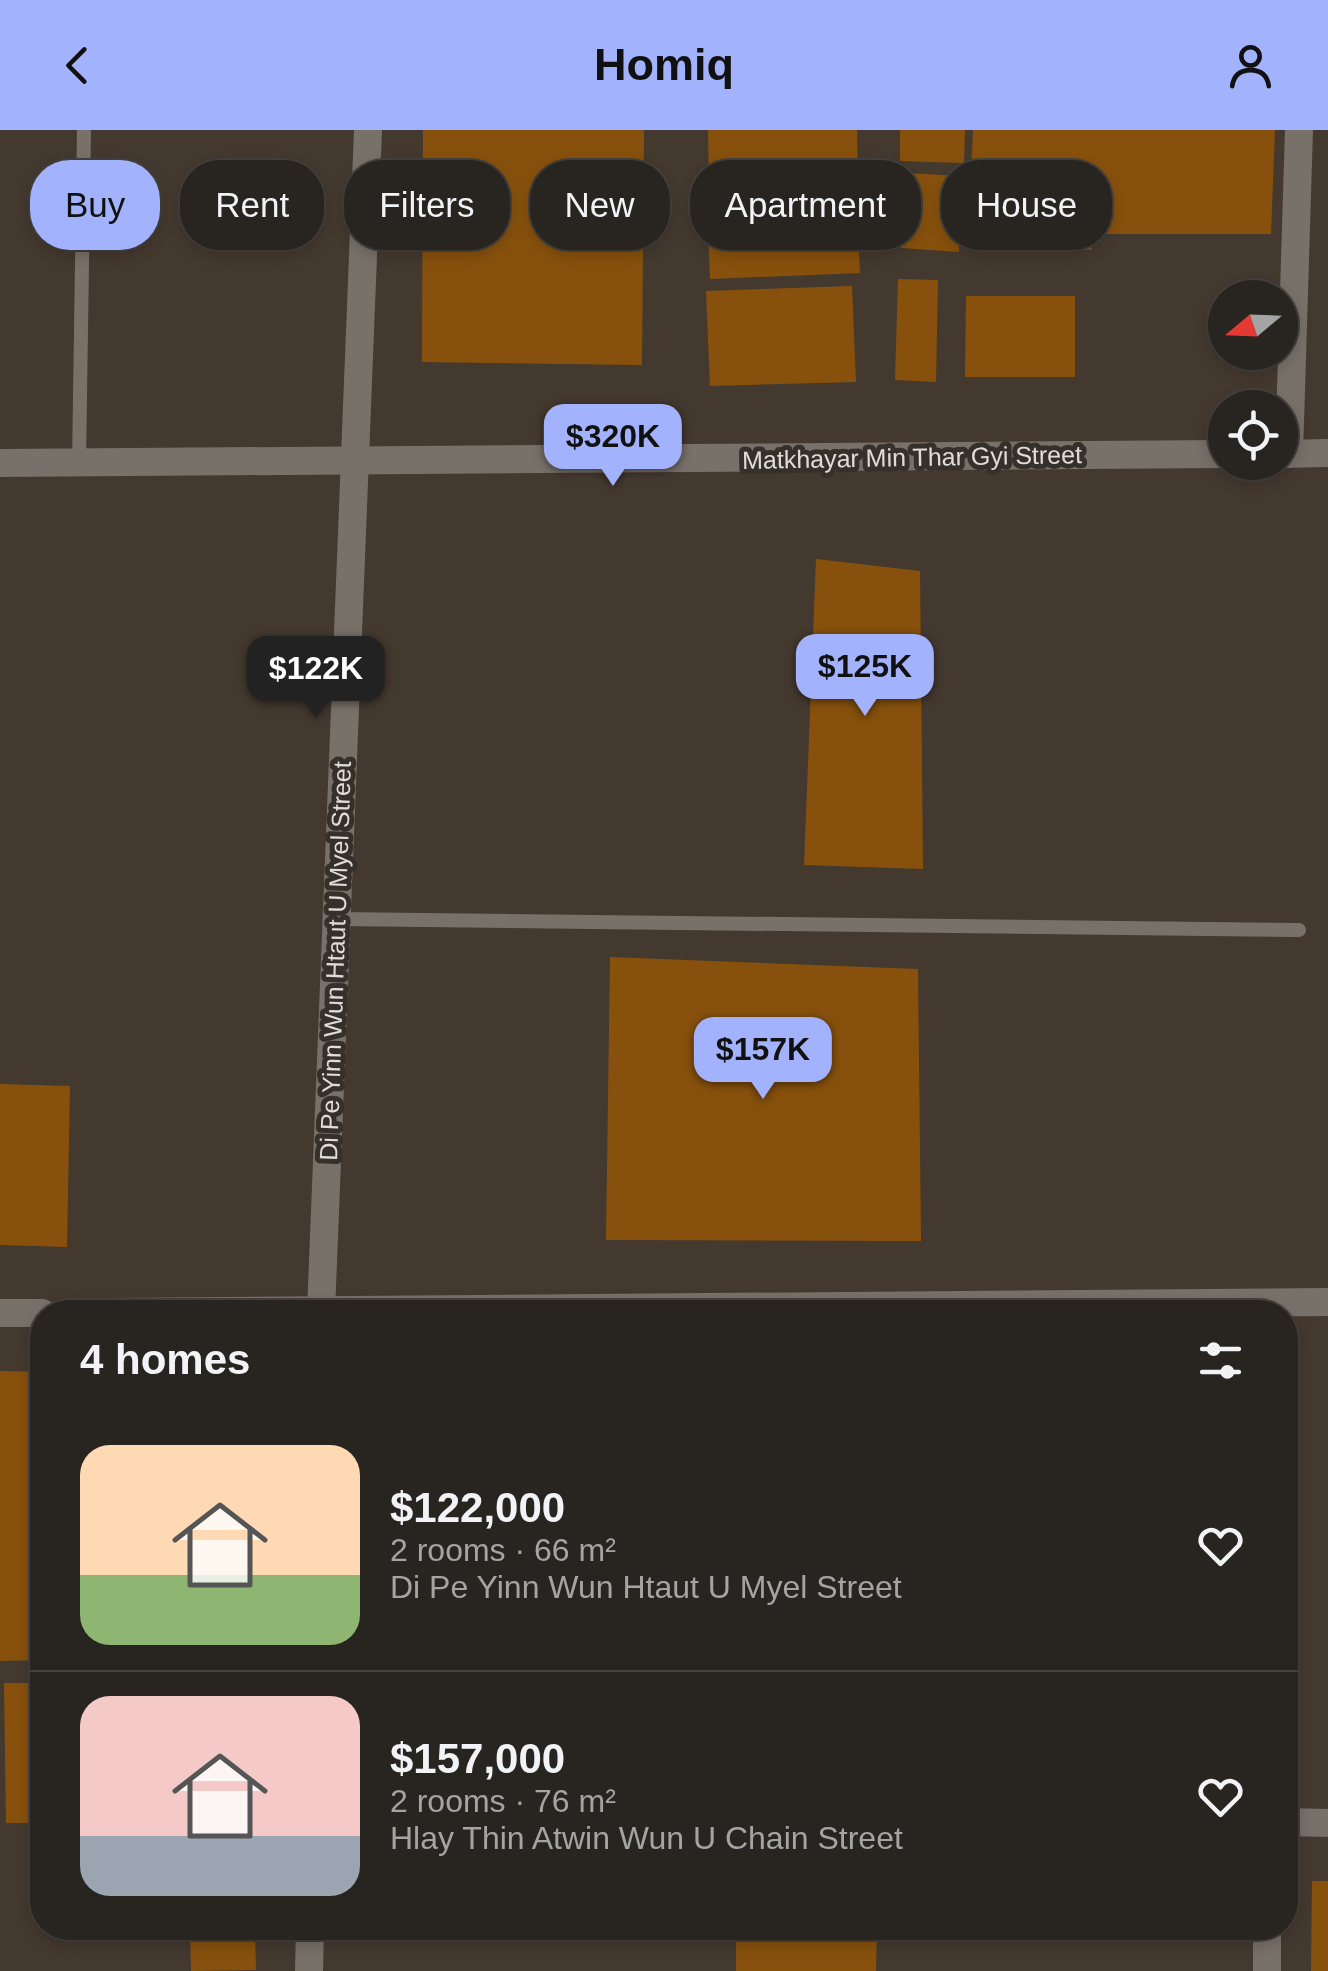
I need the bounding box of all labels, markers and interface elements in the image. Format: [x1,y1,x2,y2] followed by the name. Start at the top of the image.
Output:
[50,38,105,93] icon: back
[1223,38,1278,93] icon: person
[594,39,734,90] text: Homiq
[30,160,160,250] chip: Buy
[180,160,324,250] chip: Rent
[344,160,510,250] chip: Filters
[530,160,670,250] chip: New
[690,160,921,250] chip: Apartment
[941,160,1112,250] chip: House
[1208,280,1298,370] north arrow
[1208,280,1298,480] map controls
[1208,390,1298,480] button: locate
[543,404,683,489] pin: $320K
[566,418,660,454] text: $320K
[742,440,1082,474] street label: Matkhayar Min Thar Gyi Street
[795,634,935,719] pin: $125K
[246,636,386,721] pin: $122K
[818,648,912,684] text: $125K
[269,650,363,686] text: $122K
[314,761,356,1161] street label: Di Pe Yinn Wun Htaut U Myel Street
[693,1017,833,1102] pin: $157K
[716,1031,810,1067] text: $157K
[1193,1333,1248,1388] icon: filters
[80,1336,250,1383] text: 4 homes
[390,1484,565,1531] text: $122,000
[160,1485,280,1605] icon: home
[1193,1518,1248,1573] icon: heart
[390,1532,616,1568] text: 2 rooms · 66 m²
[390,1569,902,1605] text: Di Pe Yinn Wun Htaut U Myel Street
[390,1735,565,1782] text: $157,000
[160,1736,280,1856] icon: home
[1193,1769,1248,1824] icon: heart
[390,1783,616,1819] text: 2 rooms · 76 m²
[390,1820,903,1856] text: Hlay Thin Atwin Wun U Chain Street

